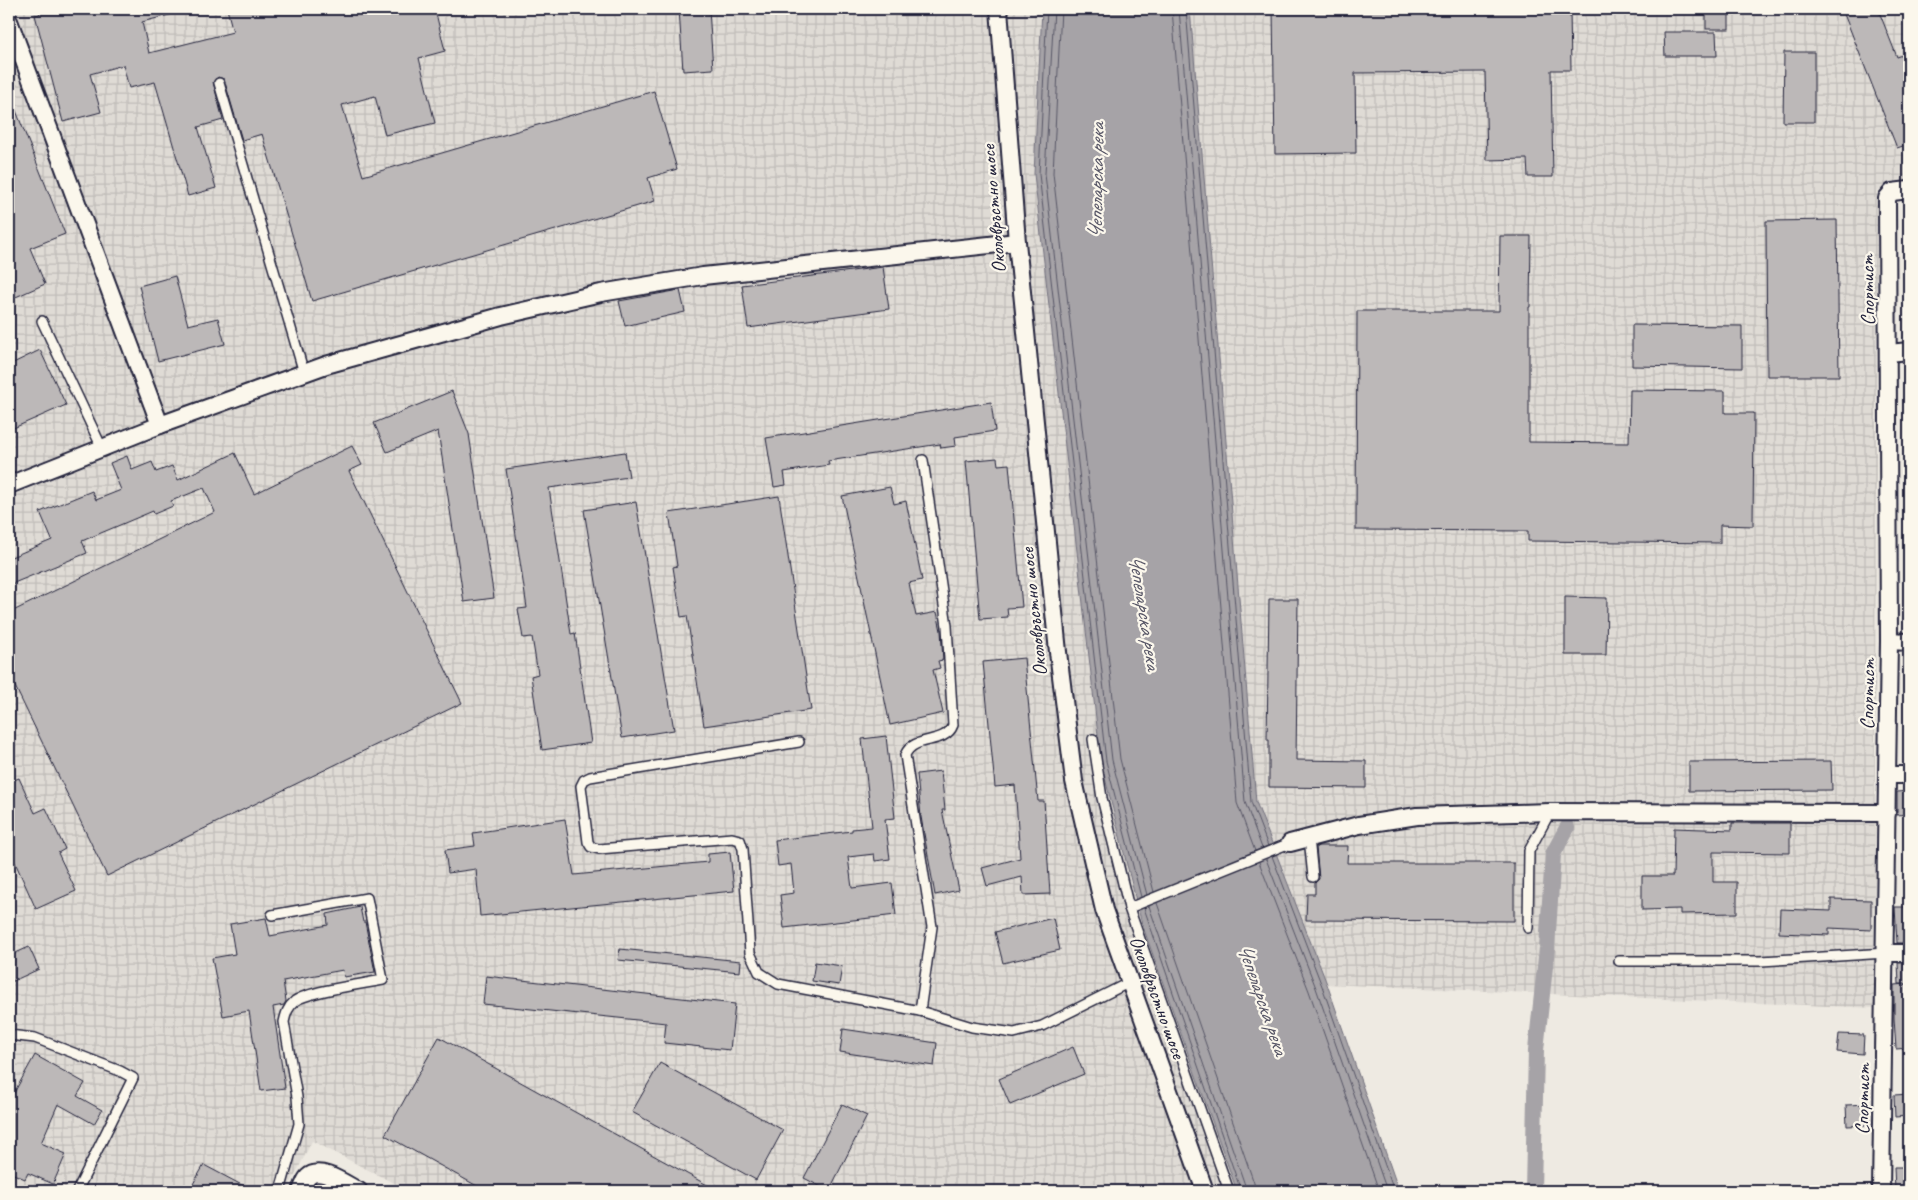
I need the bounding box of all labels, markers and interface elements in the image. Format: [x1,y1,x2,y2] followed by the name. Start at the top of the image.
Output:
[1082,120,1110,239] water label: Чепеларска река
[975,142,1012,274] street label: Околовръстно шосе
[1854,252,1881,326] street label: Спортист
[1014,545,1053,677] street label: Околовръстно шосе
[1123,553,1167,674] water label: Чепеларска река
[1854,656,1881,730] street label: Спортист
[1124,932,1192,1063] street label: Околовръстно шосе
[1232,940,1295,1060] water label: Чепеларска река
[1849,1061,1876,1135] street label: Спортист

